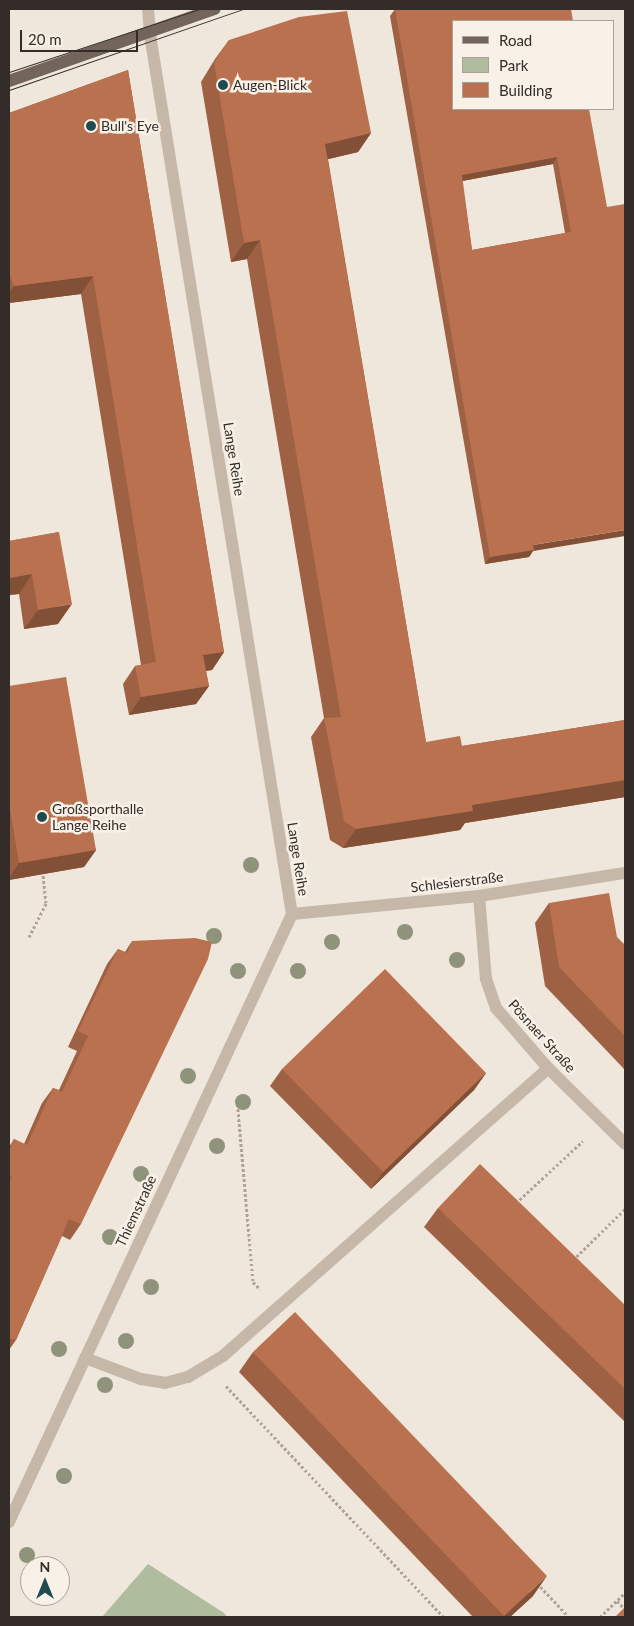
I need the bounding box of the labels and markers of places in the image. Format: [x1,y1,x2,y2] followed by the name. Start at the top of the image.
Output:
[233,77,307,93] place label: Augen-Blick
[217,79,229,91] marker: Augen-Blick
[101,118,159,134] place label: Bull's Eye
[85,120,97,132] marker: Bull's Eye
[52,801,144,834] place label: Großsporthalle Lange Reihe
[36,811,48,823] marker: Großsporthalle Lange Reihe

